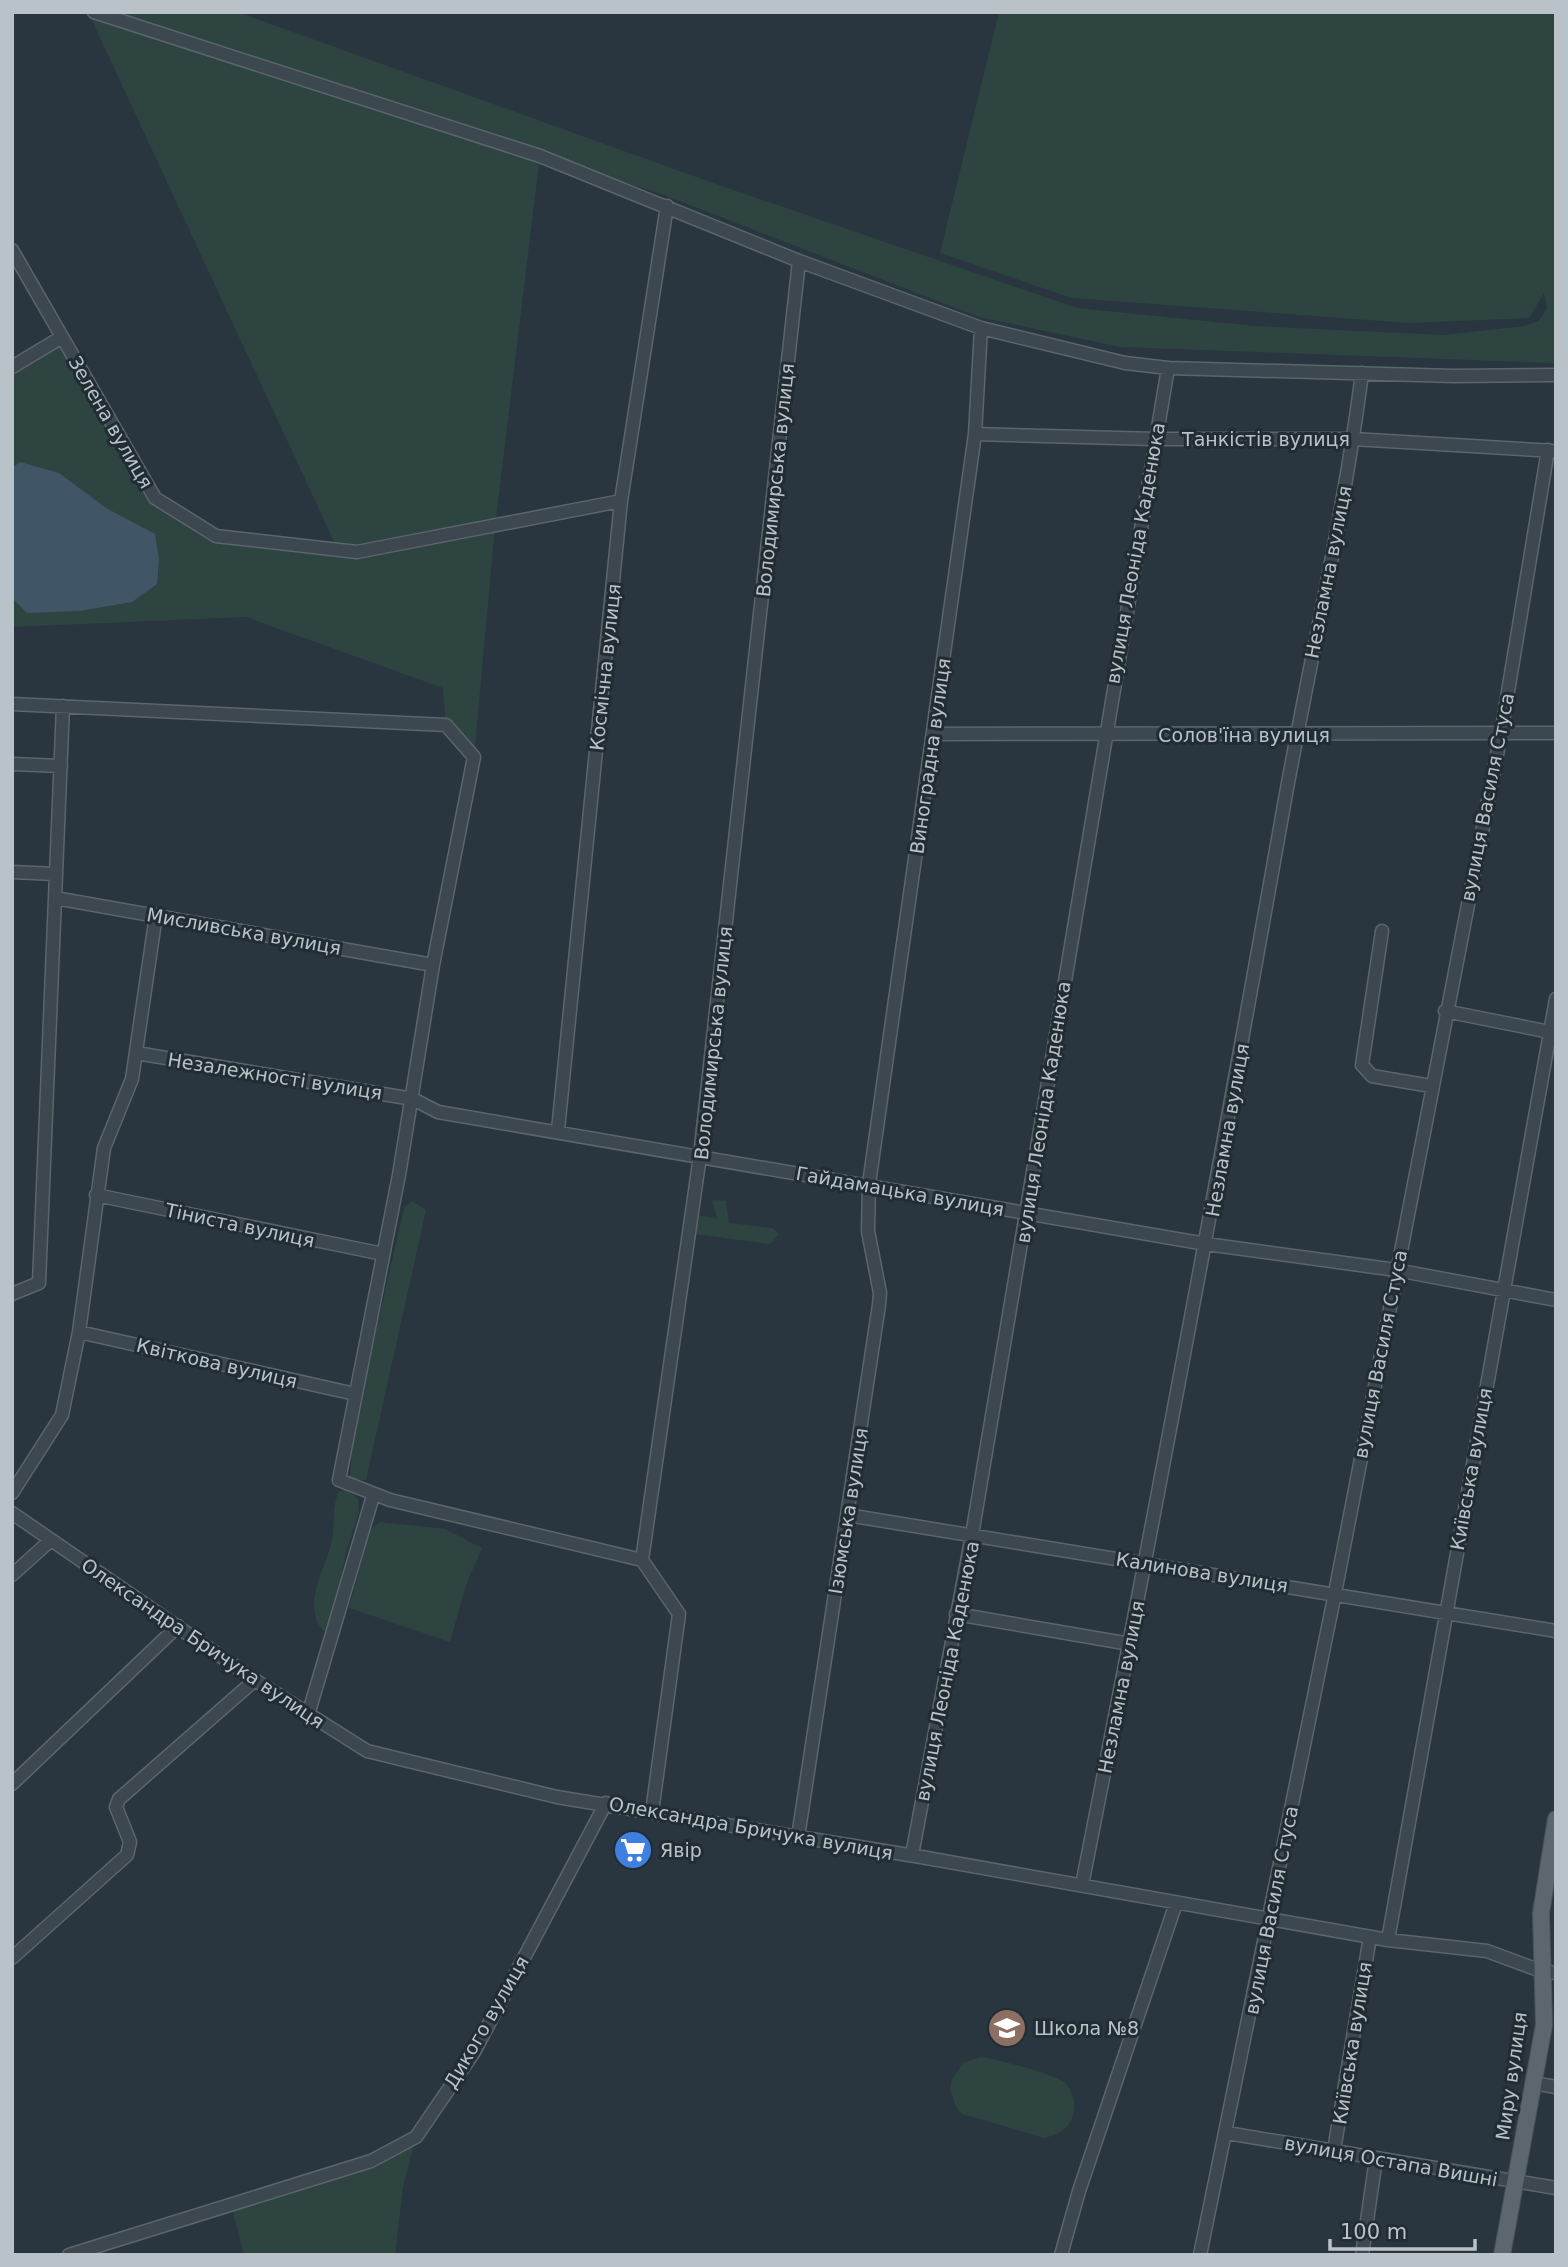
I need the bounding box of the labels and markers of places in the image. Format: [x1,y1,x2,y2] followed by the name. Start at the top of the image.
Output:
[612,1829,654,1871] supermarket icon: Явiр
[660,1839,702,1861] place label: Явiр
[986,2007,1028,2049] school or university icon: Школа №8
[1034,2017,1139,2039] place label: Школа №8

